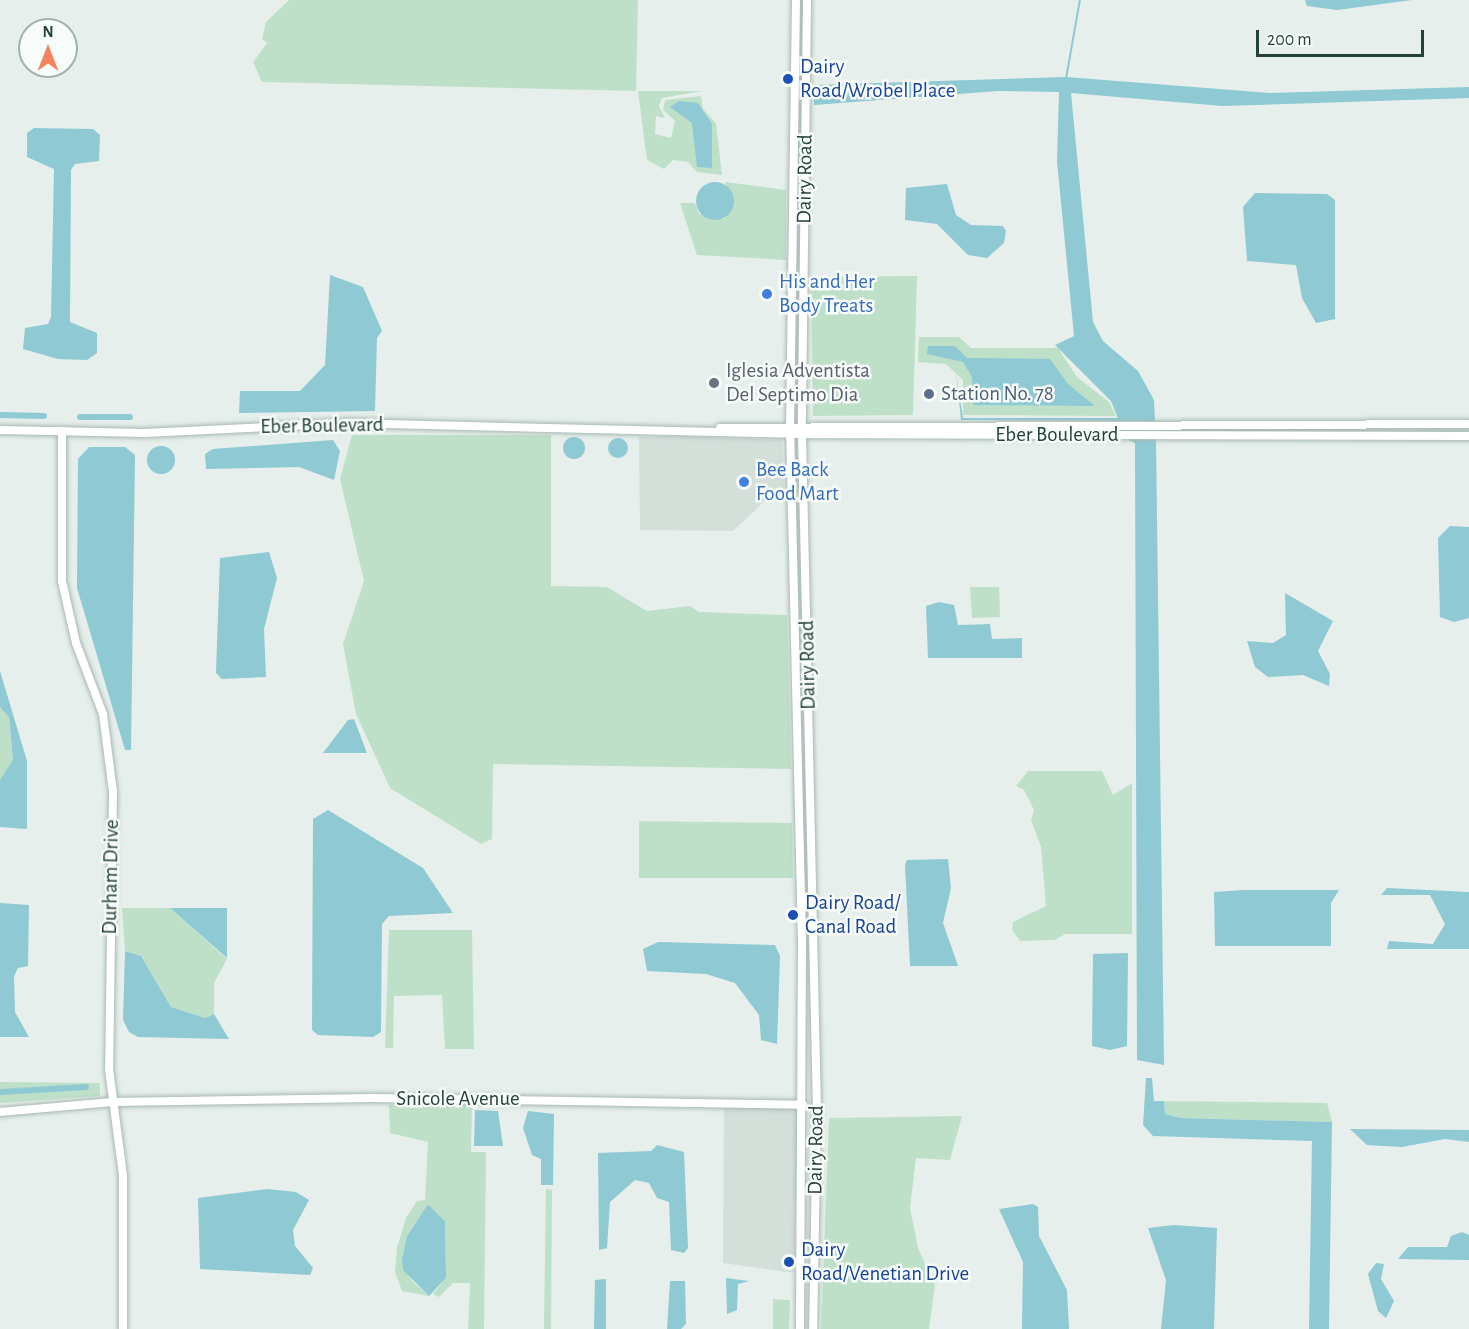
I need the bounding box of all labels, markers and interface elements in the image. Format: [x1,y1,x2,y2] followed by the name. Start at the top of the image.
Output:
[18,18,78,78] north arrow
[1259,18,1427,56] scale bar
[42,24,54,40] text: N
[1267,31,1312,49] text: 200 m
[800,54,955,104] place label: Dairy Road/Wrobel Place
[781,72,795,86] marker: Dairy Road/Wrobel Place
[792,134,818,224] street label: Dairy Road
[779,269,875,319] place label: His and Her Body Treats
[760,287,774,301] marker: His and Her Body Treats
[726,358,870,408] place label: Iglesia Adventista Del Septimo Dia
[707,376,721,390] marker: Iglesia Adventista Del Septimo Dia
[941,381,1054,407] place label: Station No. 78
[922,387,936,401] marker: Station No. 78
[260,412,384,440] street label: Eber Boulevard
[995,422,1119,448] street label: Eber Boulevard
[756,457,839,507] place label: Bee Back Food Mart
[737,475,751,489] marker: Bee Back Food Mart
[795,620,821,710] street label: Dairy Road
[97,819,125,935] street label: Durham Drive
[805,890,901,940] place label: Dairy Road/ Canal Road
[786,908,800,922] marker: Dairy Road/ Canal Road
[396,1086,520,1112] street label: Snicole Avenue
[803,1105,829,1195] street label: Dairy Road
[801,1237,969,1287] place label: Dairy Road/Venetian Drive
[782,1255,796,1269] marker: Dairy Road/Venetian Drive

